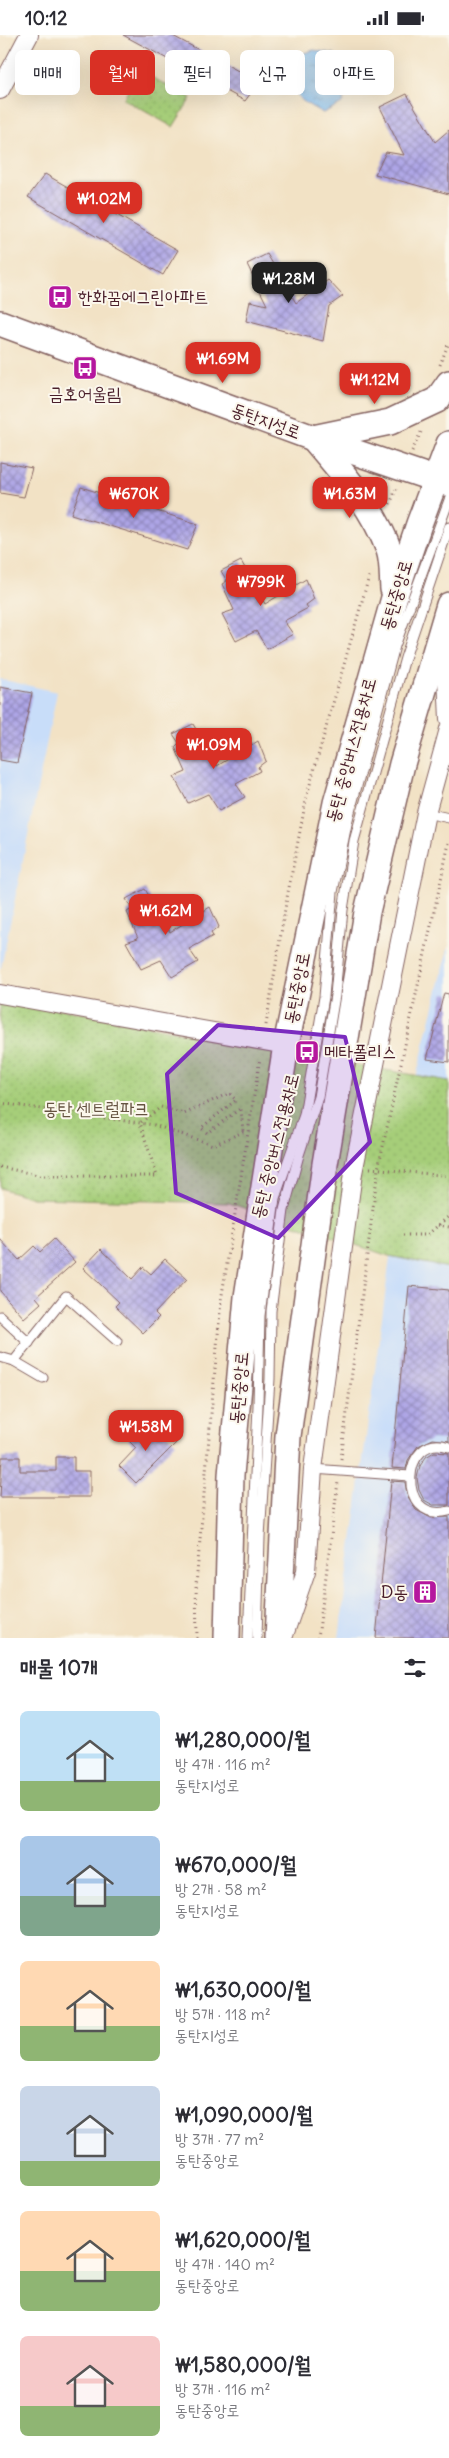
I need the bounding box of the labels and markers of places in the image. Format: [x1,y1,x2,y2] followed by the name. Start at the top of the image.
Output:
[63,181,145,224] pin: ₩1.02M
[248,261,330,304] pin: ₩1.28M
[47,284,73,310] bus stop icon: 한화꿈에그린아파트
[78,285,208,308] place label: 한화꿈에그린아파트
[182,341,264,384] pin: ₩1.69M
[72,355,98,381] bus stop icon: 금호어울림
[334,363,416,405] pin: ₩1.12M
[49,382,121,405] place label: 금호어울림
[99,477,169,519] pin: ₩670K
[309,477,391,519] pin: ₩1.63M
[226,565,296,607] pin: ₩799K
[173,727,255,770] pin: ₩1.09M
[125,893,207,936] pin: ₩1.62M
[294,1039,320,1065] bus stop icon: 메타폴리스
[324,1040,396,1063] place label: 메타폴리스
[105,1409,187,1452] pin: ₩1.58M
[412,1579,438,1605] building icon: D동
[381,1580,408,1603] place label: D동

